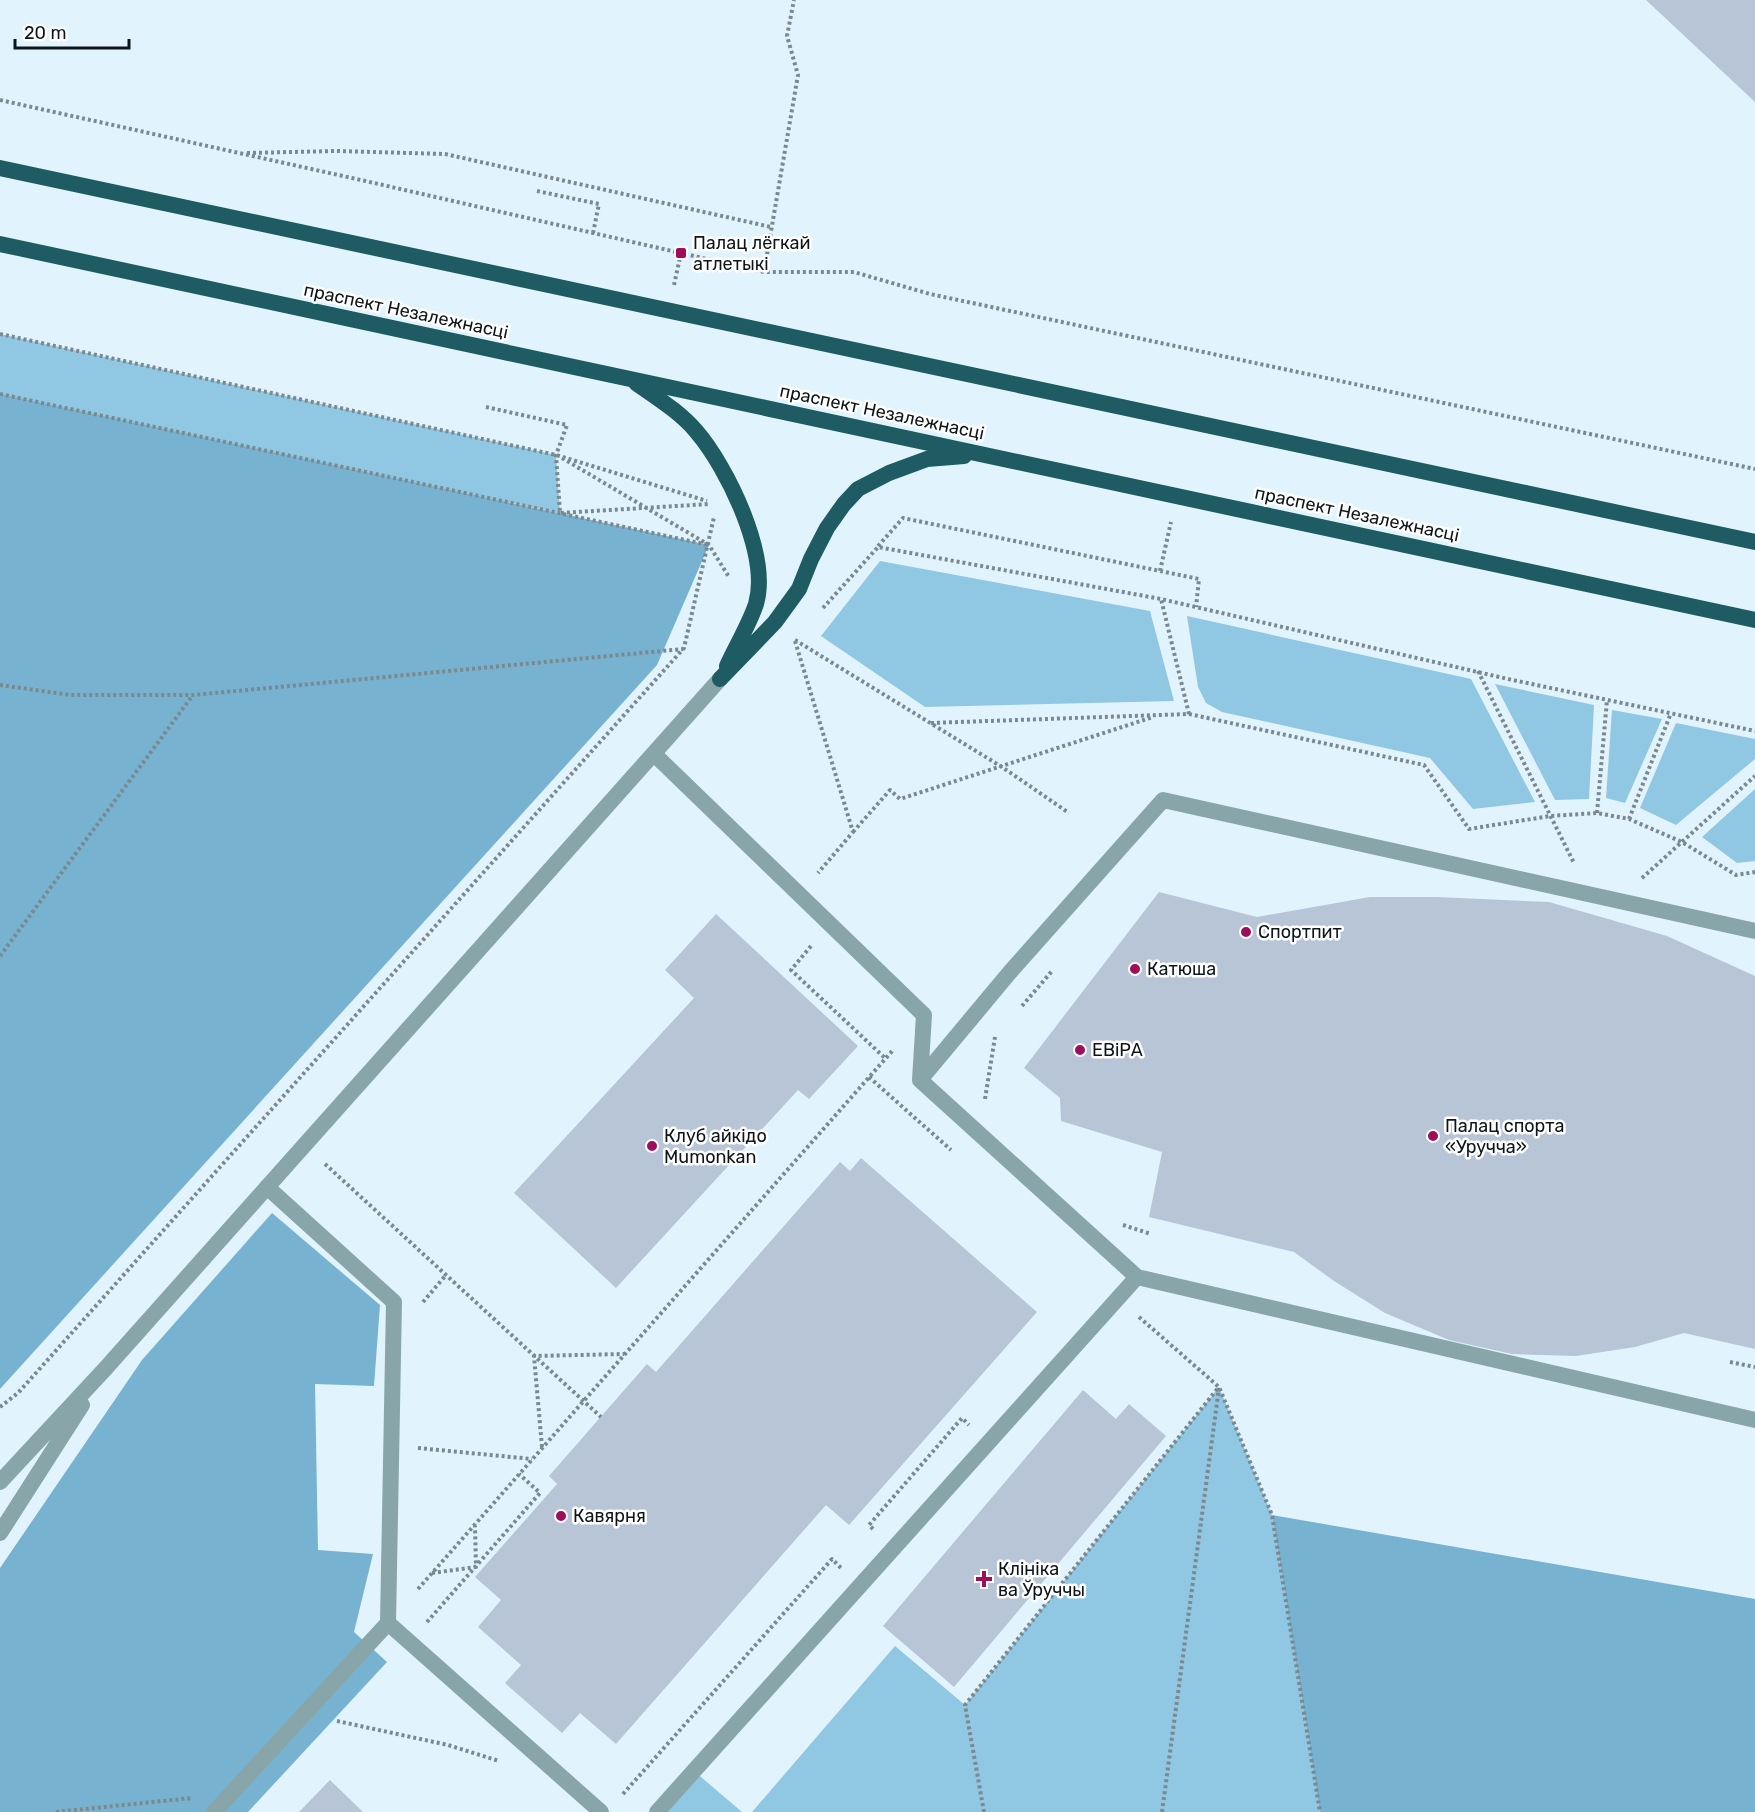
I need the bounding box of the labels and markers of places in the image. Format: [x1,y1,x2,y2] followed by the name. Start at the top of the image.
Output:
[693,232,811,275] place label: Палац лёгкай атлетыкі
[674,246,688,260] marker: Палац лёгкай атлетыкі
[1258,921,1342,943] place label: Спортпит
[1239,925,1253,939] marker: Спортпит
[1147,958,1216,980] place label: Катюша
[1128,962,1142,976] marker: Катюша
[1092,1039,1143,1061] place label: ЕВіРА
[1073,1043,1087,1057] marker: ЕВіРА
[1445,1115,1565,1158] place label: Палац спорта «Уручча»
[664,1125,767,1168] place label: Клуб айкідо Mumonkan
[1426,1129,1440,1143] marker: Палац спорта «Уручча»
[645,1139,659,1153] marker: Клуб айкідо Mumonkan
[573,1505,646,1527] place label: Кавярня
[554,1509,568,1523] marker: Кавярня
[998,1558,1085,1601] place label: Клініка ва Ўруччы
[975,1570,993,1588] marker: Клініка ва Ўруччы

